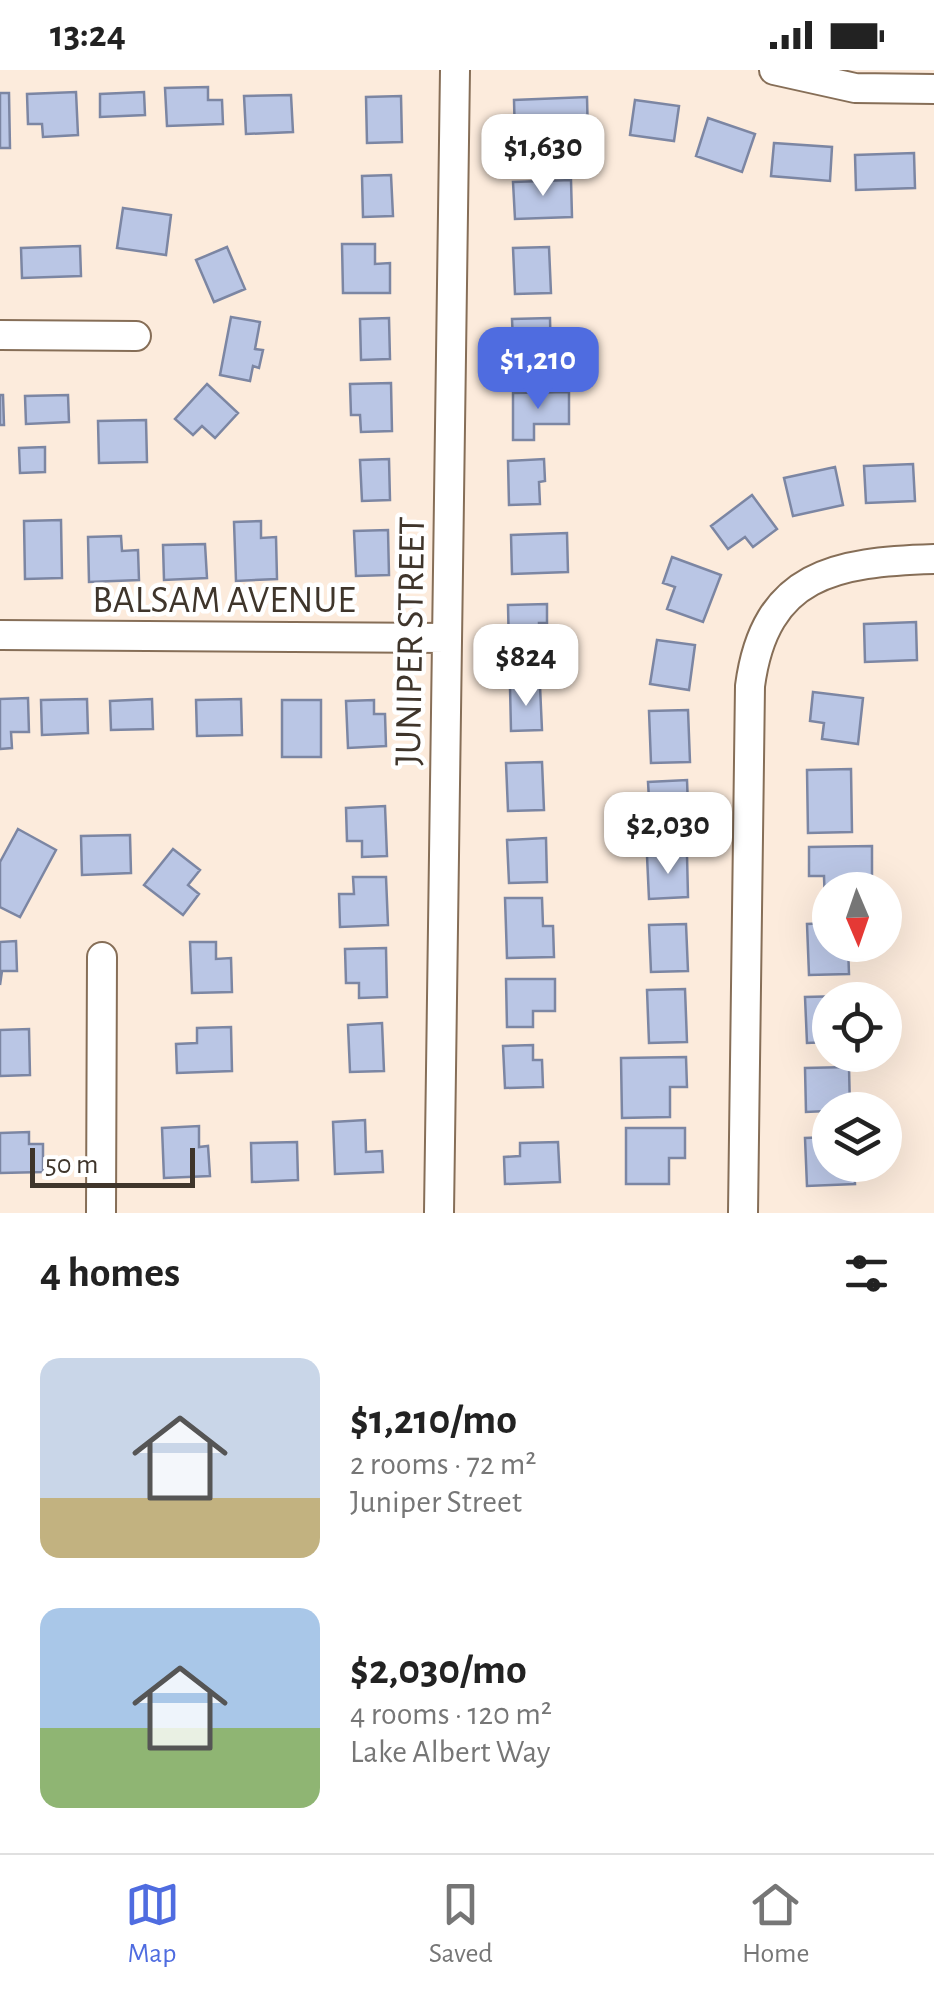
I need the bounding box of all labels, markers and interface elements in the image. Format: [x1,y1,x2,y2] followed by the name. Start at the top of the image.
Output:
[50,16,126,54] text: 13:24
[462,114,624,199] pin: $1,630
[503,130,583,162] text: $1,630
[457,327,619,412] pin: $1,210
[500,343,576,375] text: $1,210
[390,516,432,766] street label: JUNIPER STREET
[92,582,356,620] street label: BALSAM AVENUE
[467,624,585,709] pin: $824
[495,640,557,672] text: $824
[587,792,749,877] pin: $2,030
[626,808,710,840] text: $2,030
[812,872,902,962] north arrow
[812,872,902,1182] map controls
[812,982,902,1072] button: locate
[812,1092,902,1182] button: layers
[30,1143,195,1188] scale bar
[45,1151,99,1179] text: 50 m
[839,1246,894,1301] icon: filters
[40,1252,180,1294] text: 4 homes
[120,1398,240,1518] icon: home
[350,1399,517,1441] text: $1,210/mo
[350,1448,537,1480] text: 2 rooms · 72 m²
[350,1486,522,1518] text: Juniper Street
[120,1648,240,1768] icon: home
[350,1649,527,1691] text: $2,030/mo
[350,1698,552,1730] text: 4 rooms · 120 m²
[350,1736,551,1768] text: Lake Albert Way
[125,1877,180,1971] tab: Map
[429,1877,493,1971] tab: Saved
[742,1877,809,1971] tab: Home

